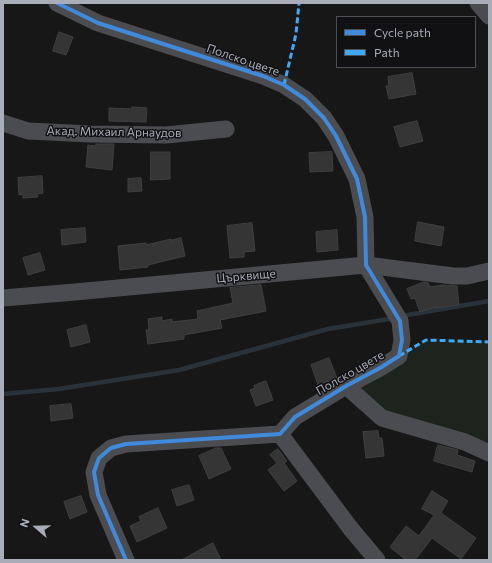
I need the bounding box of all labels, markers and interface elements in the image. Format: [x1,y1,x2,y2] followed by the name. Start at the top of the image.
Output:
[336,16,476,68] legend
[374,25,431,39] text: Cycle path
[205,41,281,79] street label: Полско цвете
[374,45,400,59] text: Path
[47,124,181,140] street label: Акад. Михаил Арнаудов
[216,266,276,286] street label: Църквище
[313,348,387,398] street label: Полско цвете
[16,507,56,547] north arrow
[17,517,32,529] text: N

